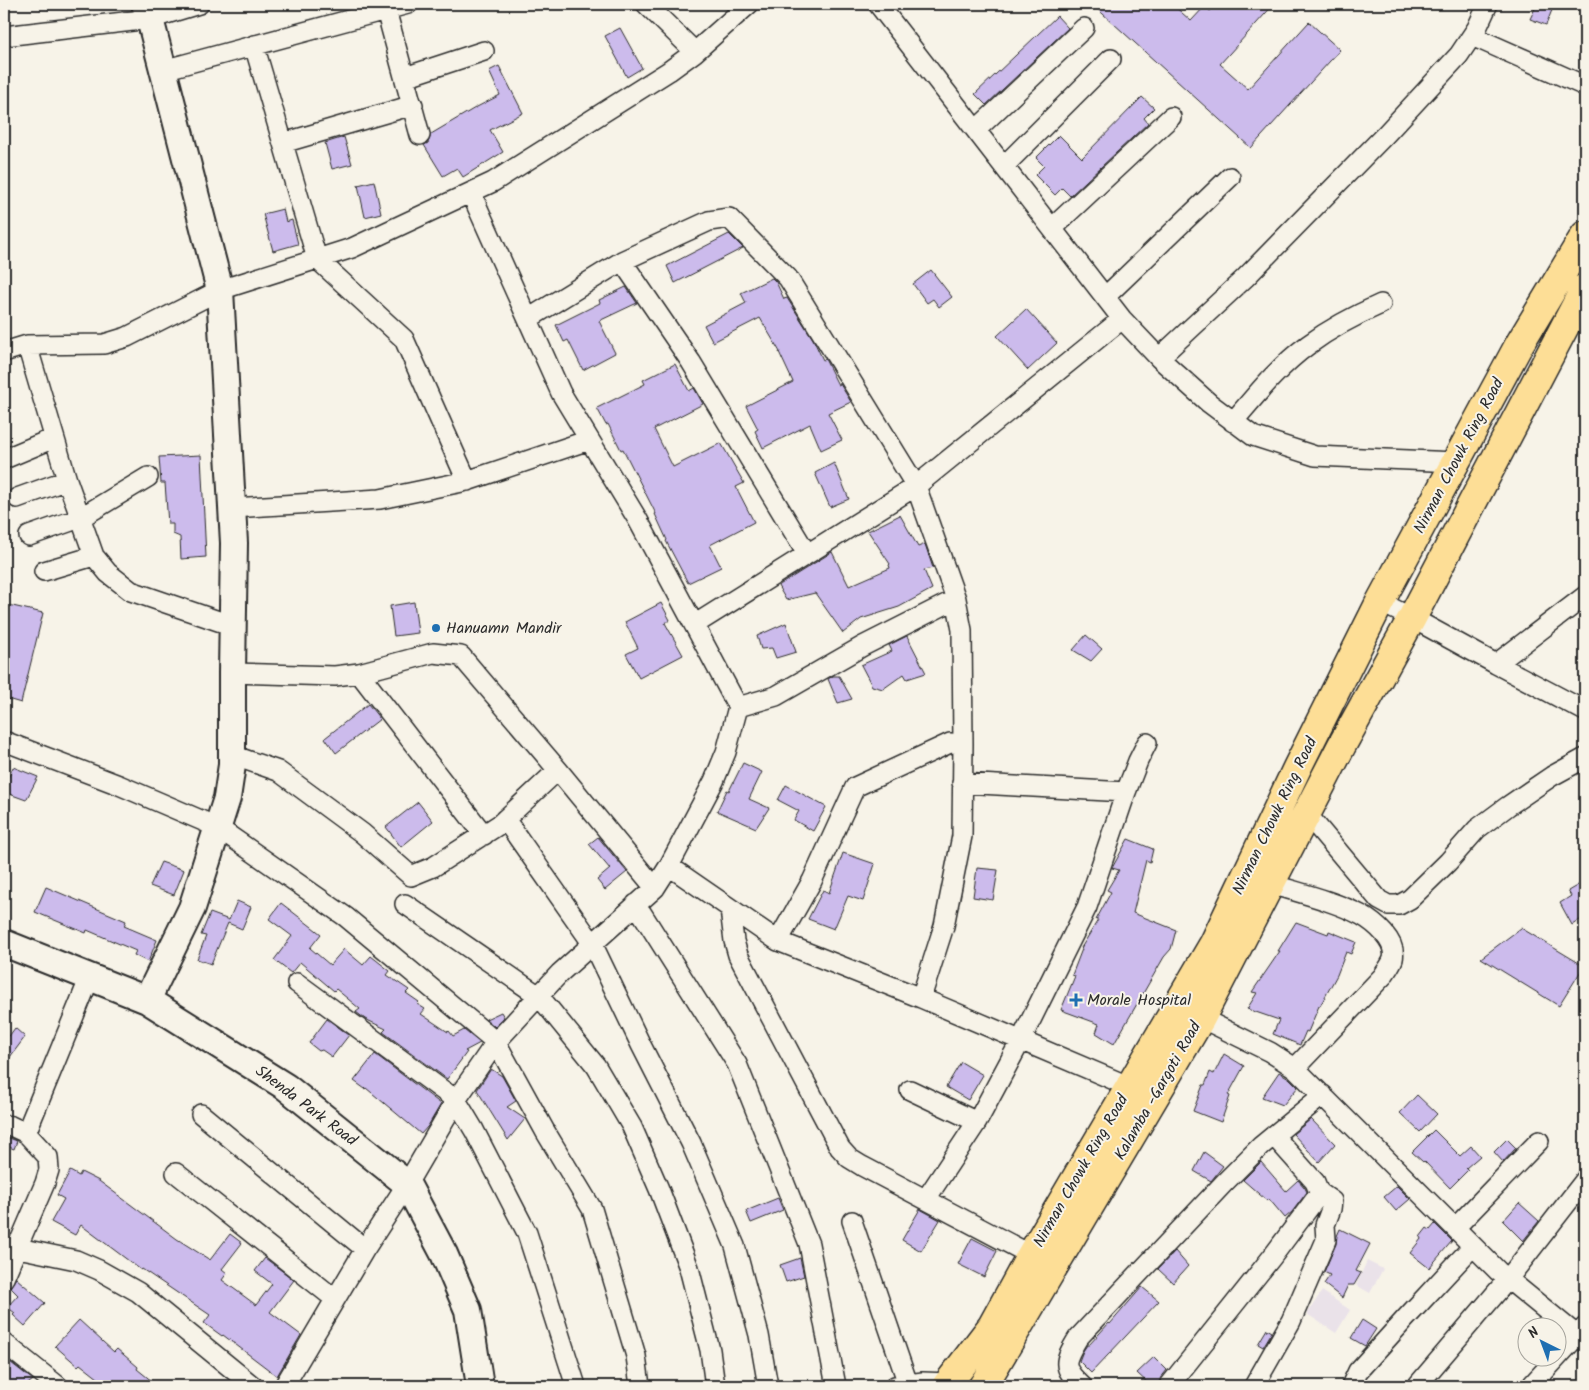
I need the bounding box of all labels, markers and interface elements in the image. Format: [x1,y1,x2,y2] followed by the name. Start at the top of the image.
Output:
[1407,373,1511,538] street label: Nirman Chowk Ring Road
[446,616,563,641] place label: Hanuamn Mandir
[430,622,442,634] marker: Hanuamn Mandir
[1226,732,1325,899] street label: Nirman Chowk Ring Road
[1087,988,1191,1013] place label: Morale Hospital
[1069,993,1083,1007] marker: Morale Hospital
[1108,1016,1209,1165] street label: Kalamba -Gargoti Road
[250,1059,363,1153] street label: Shenda Park Road
[1027,1089,1136,1252] street label: Nirman Chowk Ring Road
[1516,1318,1566,1368] north arrow
[1523,1322,1545,1344] text: N

